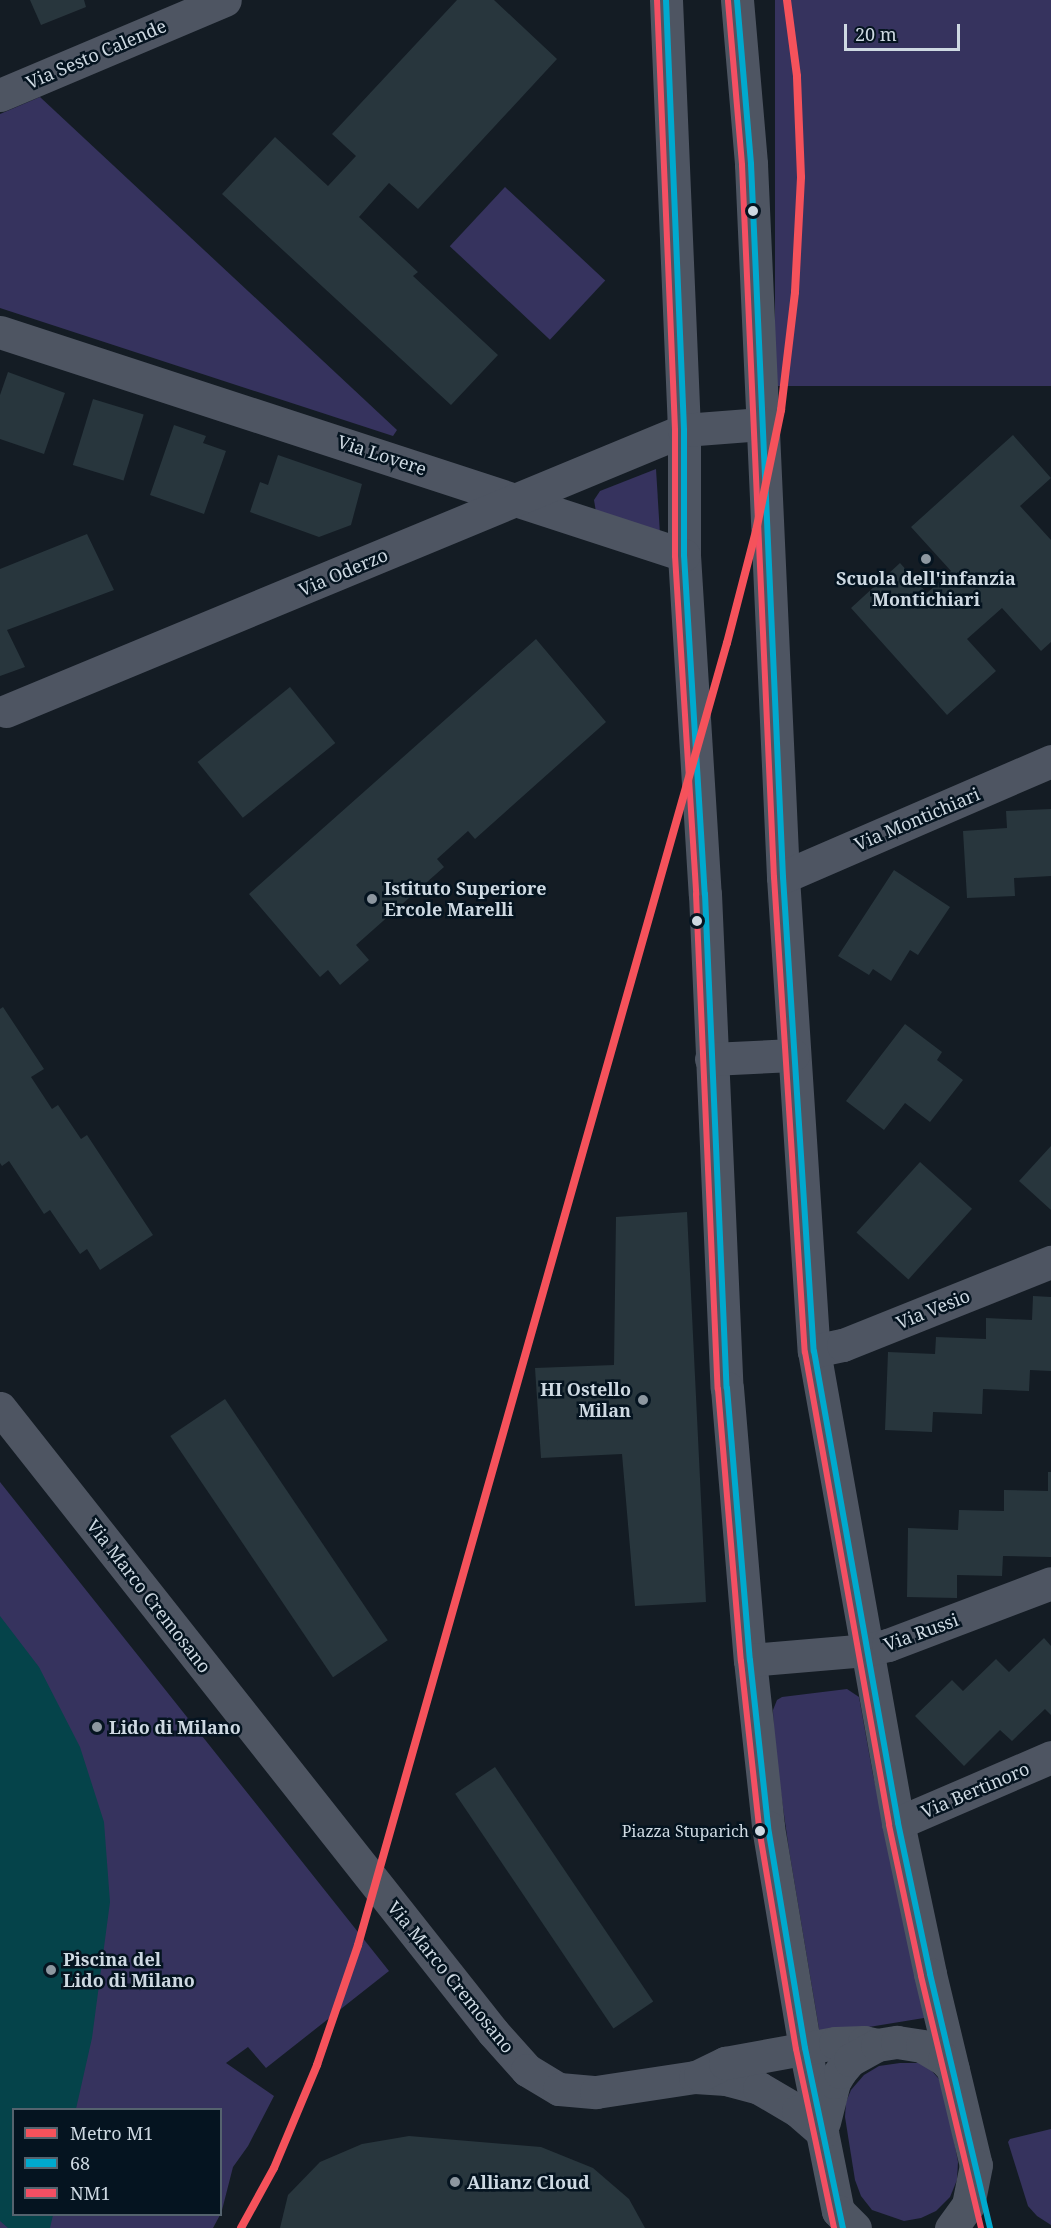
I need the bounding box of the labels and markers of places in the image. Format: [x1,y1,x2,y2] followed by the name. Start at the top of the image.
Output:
[747,205,759,217] unlabelled marker
[919,552,933,566] marker: Scuola dell'infanzia Montichiari
[836,568,1016,610] place label: Scuola dell'infanzia Montichiari
[384,878,547,920] place label: Istituto Superiore Ercole Marelli
[365,892,379,906] marker: Istituto Superiore Ercole Marelli
[691,915,703,927] unlabelled marker
[540,1379,631,1422] place label: HI Ostello Milan
[636,1393,650,1407] marker: HI Ostello Milan
[109,1716,241,1738] place label: Lido di Milano
[90,1720,104,1734] marker: Lido di Milano
[622,1821,749,1841] place label: Piazza Stuparich
[754,1825,766,1837] marker: Piazza Stuparich
[63,1949,195,1992] place label: Piscina del Lido di Milano
[44,1963,58,1977] marker: Piscina del Lido di Milano
[467,2171,590,2193] place label: Allianz Cloud
[448,2175,462,2189] marker: Allianz Cloud

